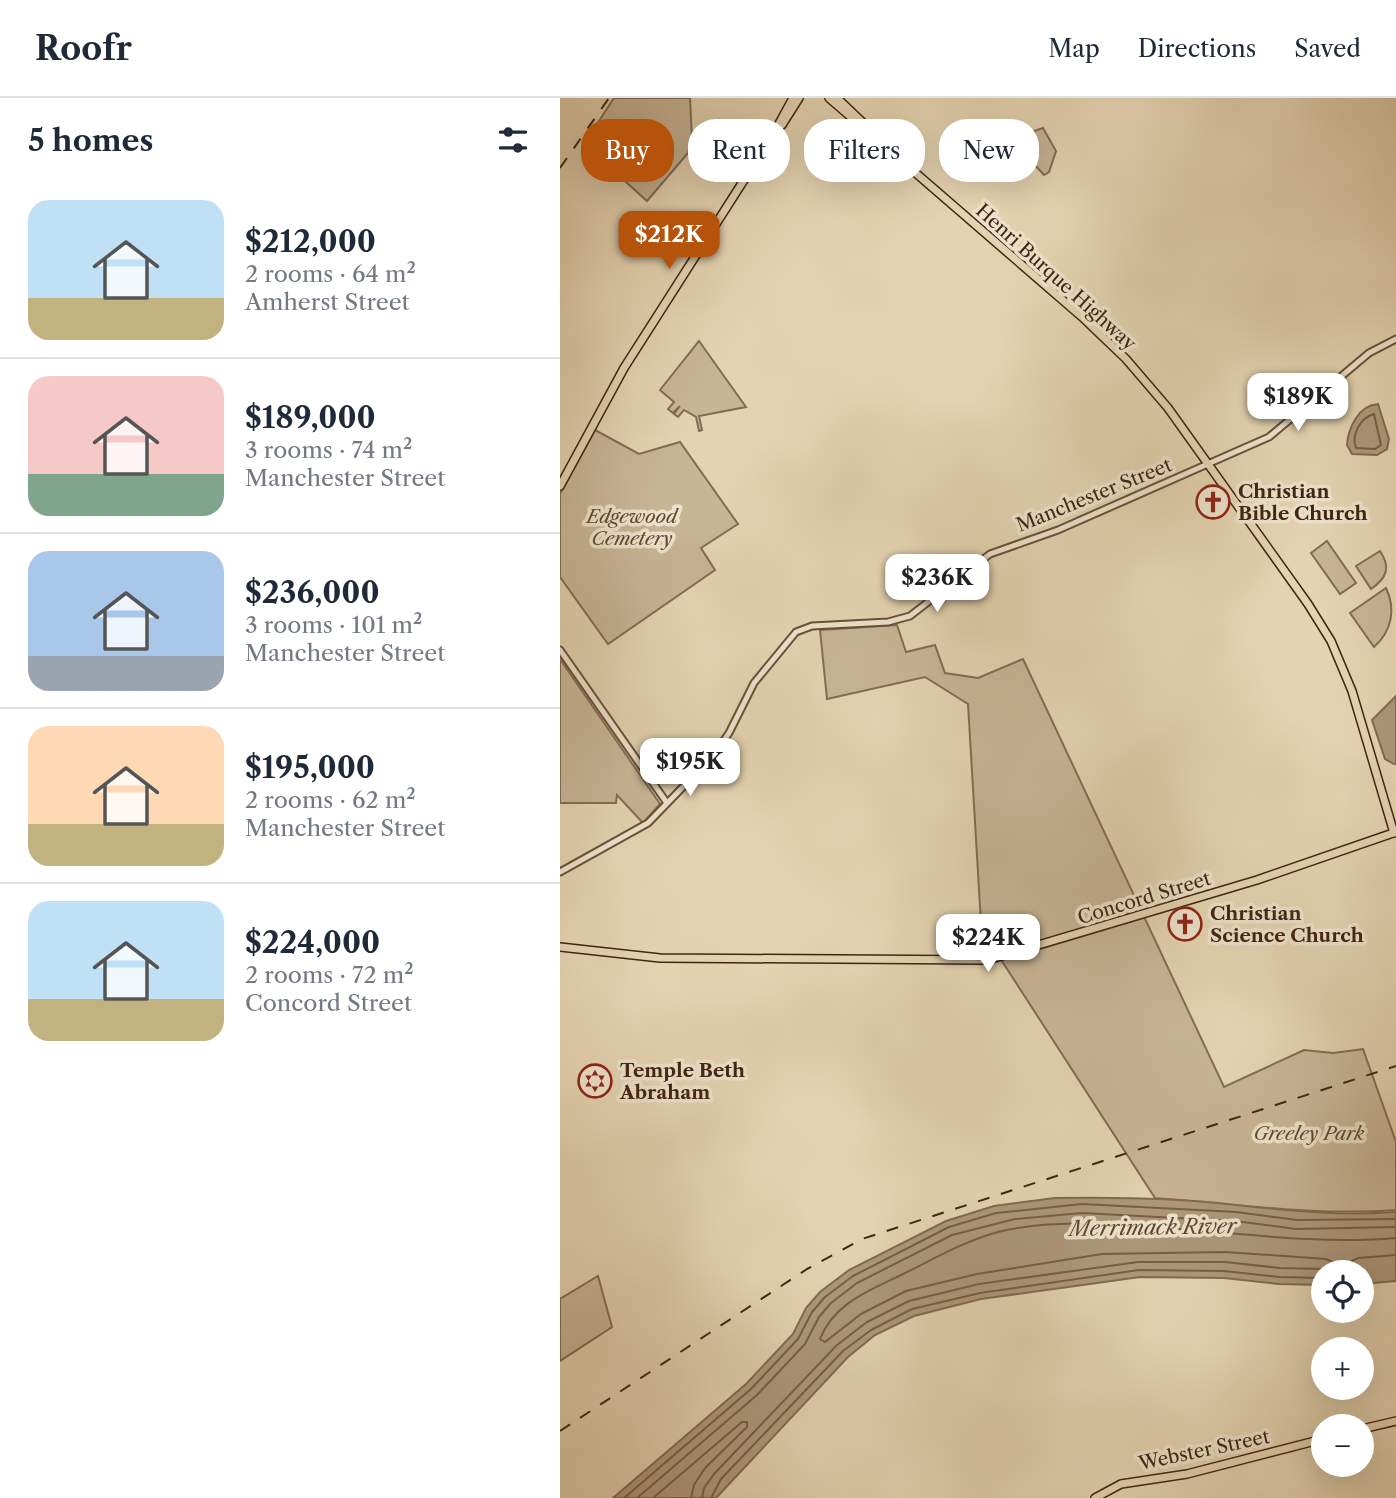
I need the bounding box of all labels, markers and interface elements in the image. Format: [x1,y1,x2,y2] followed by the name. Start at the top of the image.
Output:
[35,28,132,69] text: Roofr
[1048,34,1100,63] text: Map
[1138,34,1256,63] text: Directions
[1294,34,1361,63] text: Saved
[581,119,674,182] chip: Buy
[688,119,790,182] chip: Rent
[804,119,925,182] chip: Filters
[939,119,1039,182] chip: New
[494,121,532,159] icon: filters
[28,122,153,159] text: 5 homes
[971,199,1141,355] street label: Henri Burque Highway
[620,212,718,271] pin: $212K
[635,220,703,248] text: $212K
[245,223,376,260] text: $212,000
[84,228,168,312] icon: home
[245,260,416,288] text: 2 rooms · 64 m²
[245,288,410,316] text: Amherst Street
[1249,374,1347,433] pin: $189K
[1263,382,1333,410] text: $189K
[245,399,376,436] text: $189,000
[84,404,168,488] icon: home
[245,436,412,464] text: 3 rooms · 74 m²
[1013,453,1175,537] street label: Manchester Street
[245,464,445,492] text: Manchester Street
[1238,480,1367,525] place label: Christian Bible Church
[1194,483,1232,521] church icon: Christian Bible Church
[585,505,679,550] park label: Edgewood Cemetery
[888,554,986,614] pin: $236K
[901,563,973,591] text: $236K
[245,574,380,611] text: $236,000
[84,579,168,663] icon: home
[245,611,422,639] text: 3 rooms · 101 m²
[245,639,445,667] text: Manchester Street
[641,738,739,798] pin: $195K
[656,747,724,775] text: $195K
[245,749,375,786] text: $195,000
[84,754,168,838] icon: home
[245,786,416,814] text: 2 rooms · 62 m²
[245,814,445,842] text: Manchester Street
[1075,867,1214,929] street label: Concord Street
[1210,902,1364,947] place label: Christian Science Church
[1166,905,1204,943] church icon: Christian Science Church
[939,914,1037,974] pin: $224K
[952,923,1024,951] text: $224K
[245,924,380,961] text: $224,000
[84,929,168,1013] icon: home
[245,961,414,989] text: 2 rooms · 72 m²
[245,989,412,1017] text: Concord Street
[619,1059,745,1104] place label: Temple Beth Abraham
[576,1062,614,1100] synagogue icon: Temple Beth Abraham
[1254,1122,1365,1145] park label: Greeley Park
[1066,1213,1238,1241] water label: Merrimack River
[1311,1260,1374,1477] map controls
[1311,1260,1374,1323] button: locate
[1311,1337,1374,1400] button: +
[1311,1414,1374,1477] button: −
[1135,1425,1272,1475] street label: Webster Street

